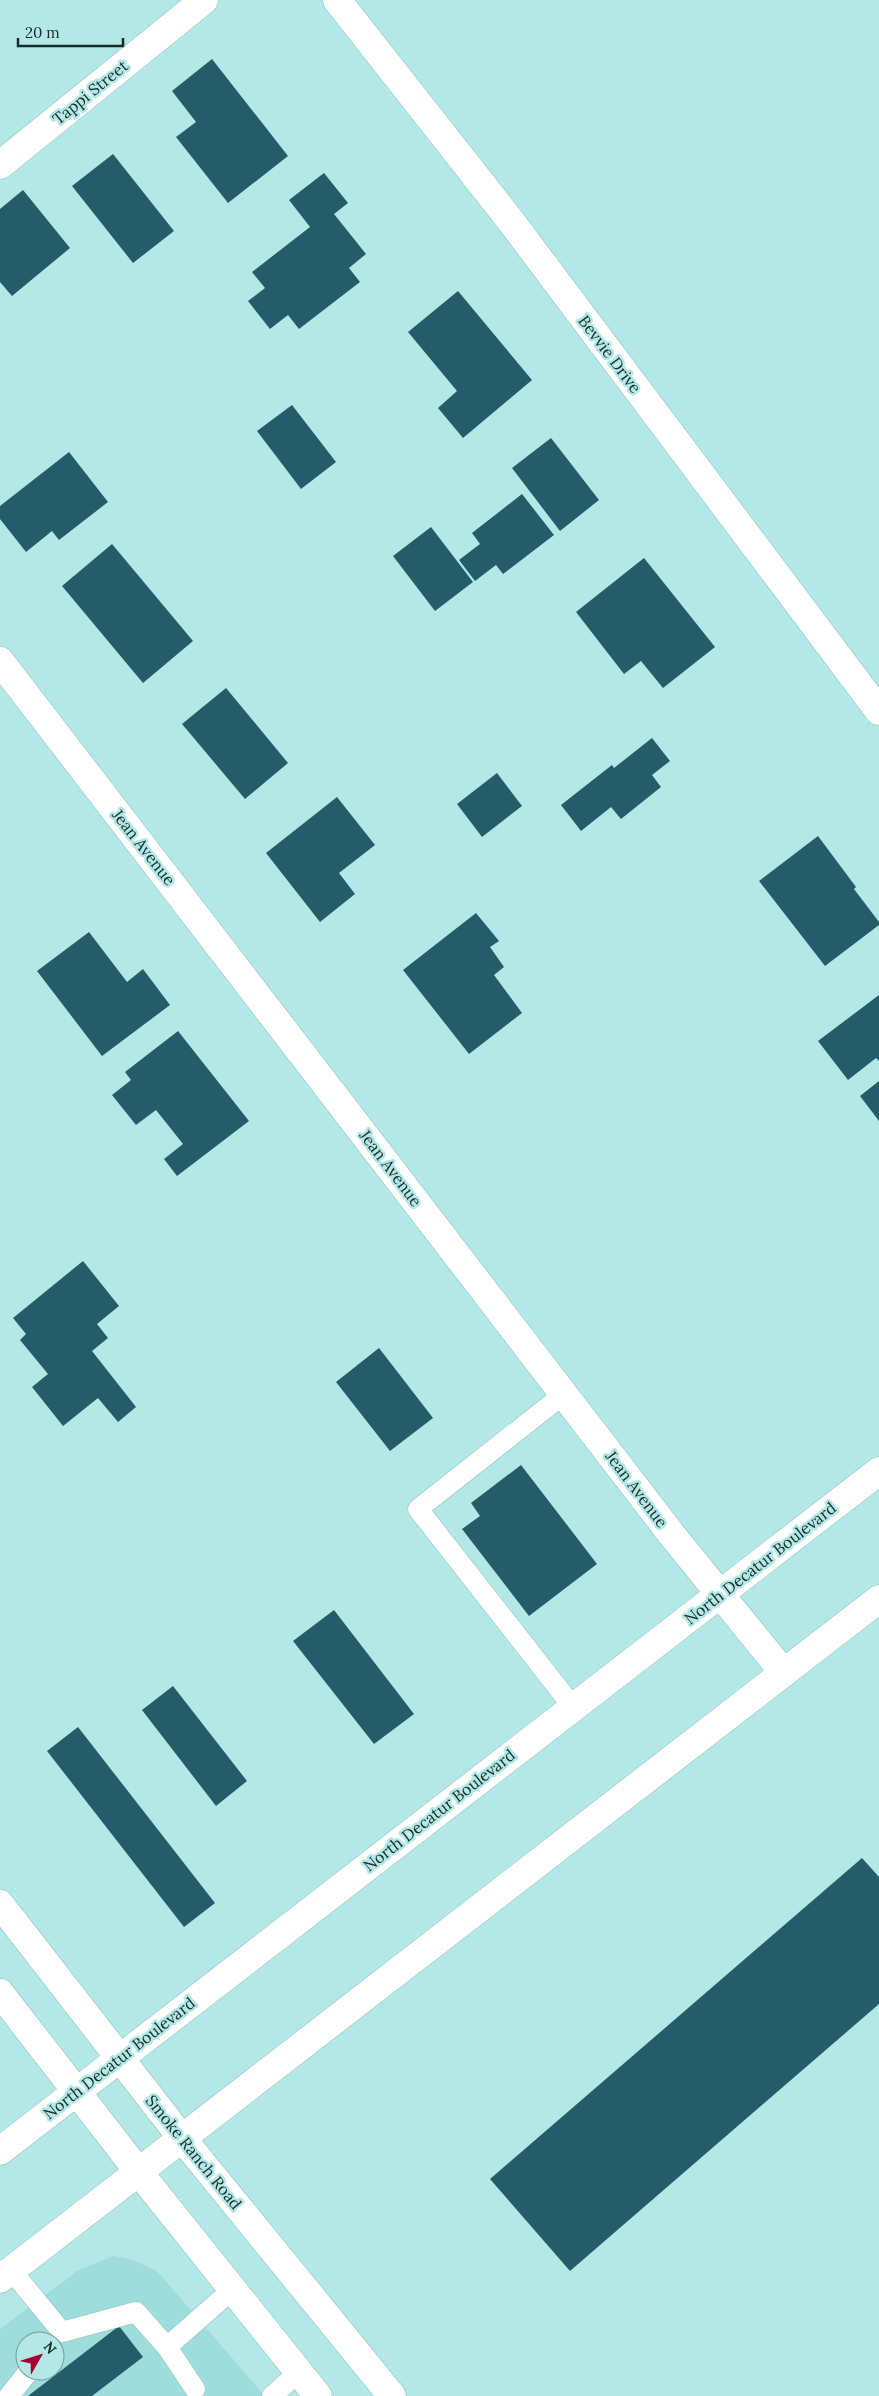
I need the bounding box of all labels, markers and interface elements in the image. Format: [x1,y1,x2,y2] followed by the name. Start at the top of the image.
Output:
[18,15,122,47] scale bar
[25,23,60,42] text: 20 m
[48,55,132,128] street label: Tappi Street
[574,311,646,397] street label: Bevvie Drive
[108,804,180,889] street label: Jean Avenue
[355,1125,427,1211] street label: Jean Avenue
[601,1446,673,1532] street label: Jean Avenue
[680,1497,840,1628] street label: North Decatur Boulevard
[359,1744,519,1875] street label: North Decatur Boulevard
[39,1992,199,2123] street label: North Decatur Boulevard
[142,2091,247,2214] street label: Smoke Ranch Road
[15,2331,65,2381] north arrow
[40,2338,61,2358] text: N

